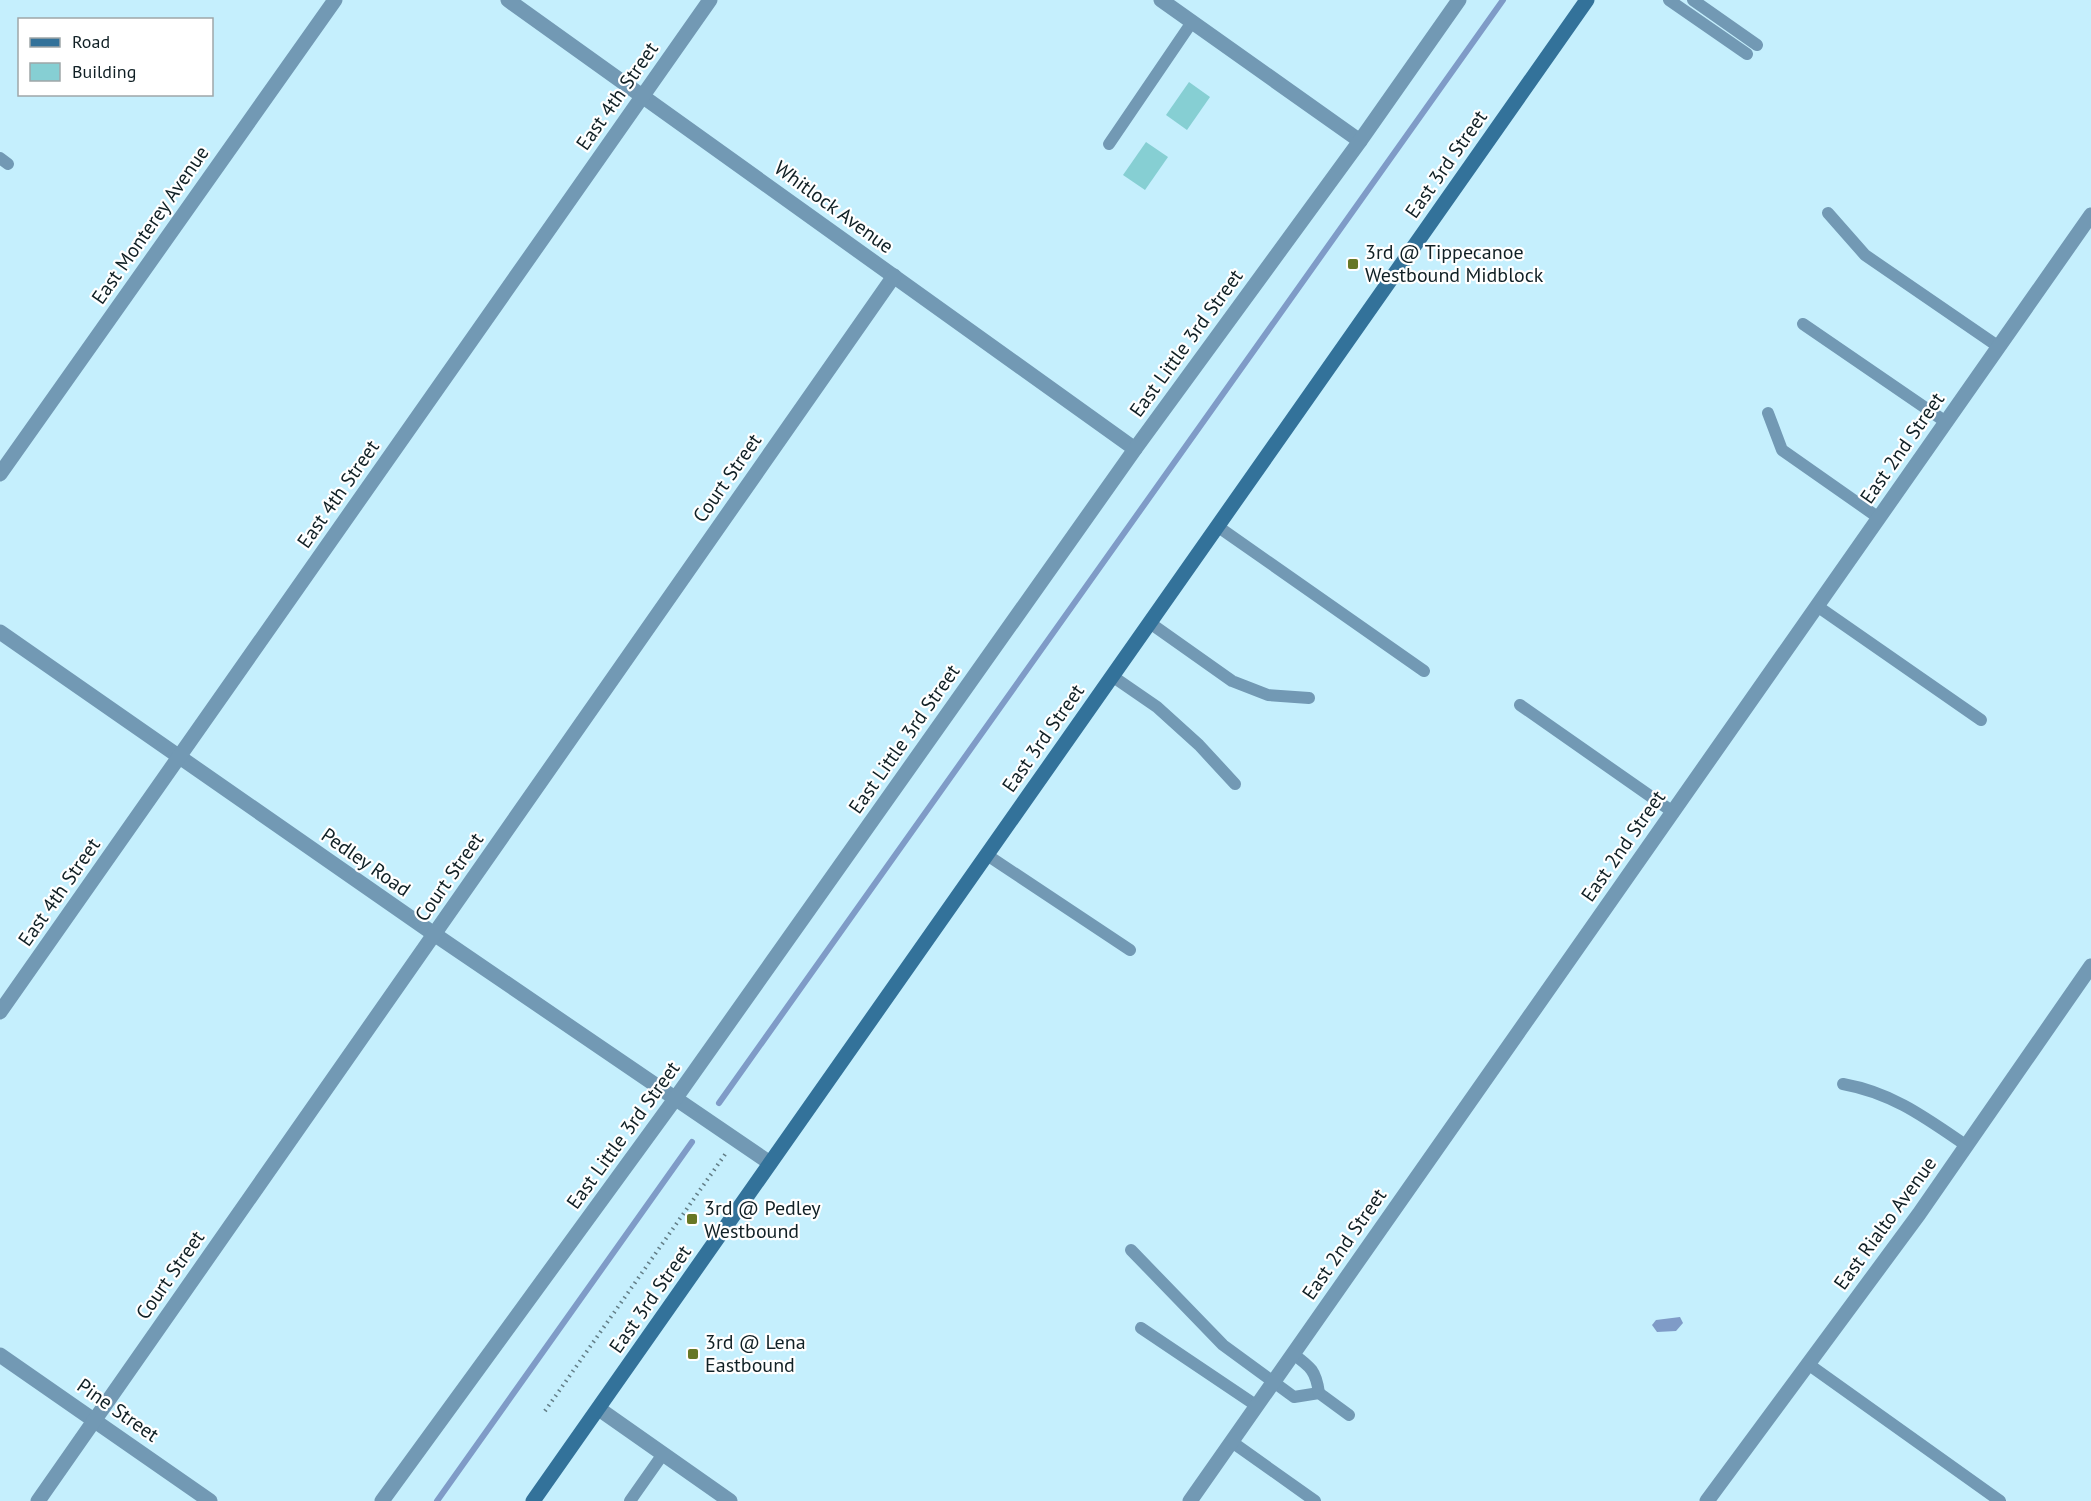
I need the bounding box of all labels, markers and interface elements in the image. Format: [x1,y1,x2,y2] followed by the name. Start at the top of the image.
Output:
[18,18,213,96] legend
[72,30,110,53] text: Road
[570,37,664,155] street label: East 4th Street
[72,60,136,83] text: Building
[1399,105,1493,223] street label: East 3rd Street
[86,141,214,309] street label: East Monterey Avenue
[769,155,899,259] street label: Whitlock Avenue
[1365,239,1544,288] place label: 3rd @ Tippecanoe Westbound Midblock
[1346,257,1360,271] marker: 3rd @ Tippecanoe Westbound Midblock
[1124,264,1249,422] street label: East Little 3rd Street
[1854,387,1950,509] street label: East 2nd Street
[687,428,767,528] street label: Court Street
[291,435,385,553] street label: East 4th Street
[843,659,965,819] street label: East Little 3rd Street
[996,679,1090,797] street label: East 3rd Street
[1575,785,1671,907] street label: East 2nd Street
[316,822,416,902] street label: Pedley Road
[409,827,489,927] street label: Court Street
[12,833,106,951] street label: East 4th Street
[561,1056,686,1214] street label: East Little 3rd Street
[1828,1151,1942,1295] street label: East Rialto Avenue
[1296,1183,1392,1305] street label: East 2nd Street
[704,1195,821,1244] place label: 3rd @ Pedley Westbound
[685,1212,699,1226] marker: 3rd @ Pedley Westbound
[130,1225,210,1325] street label: Court Street
[603,1240,697,1358] street label: East 3rd Street
[705,1329,806,1378] place label: 3rd @ Lena Eastbound
[686,1347,700,1361] marker: 3rd @ Lena Eastbound
[72,1372,164,1448] street label: Pine Street

